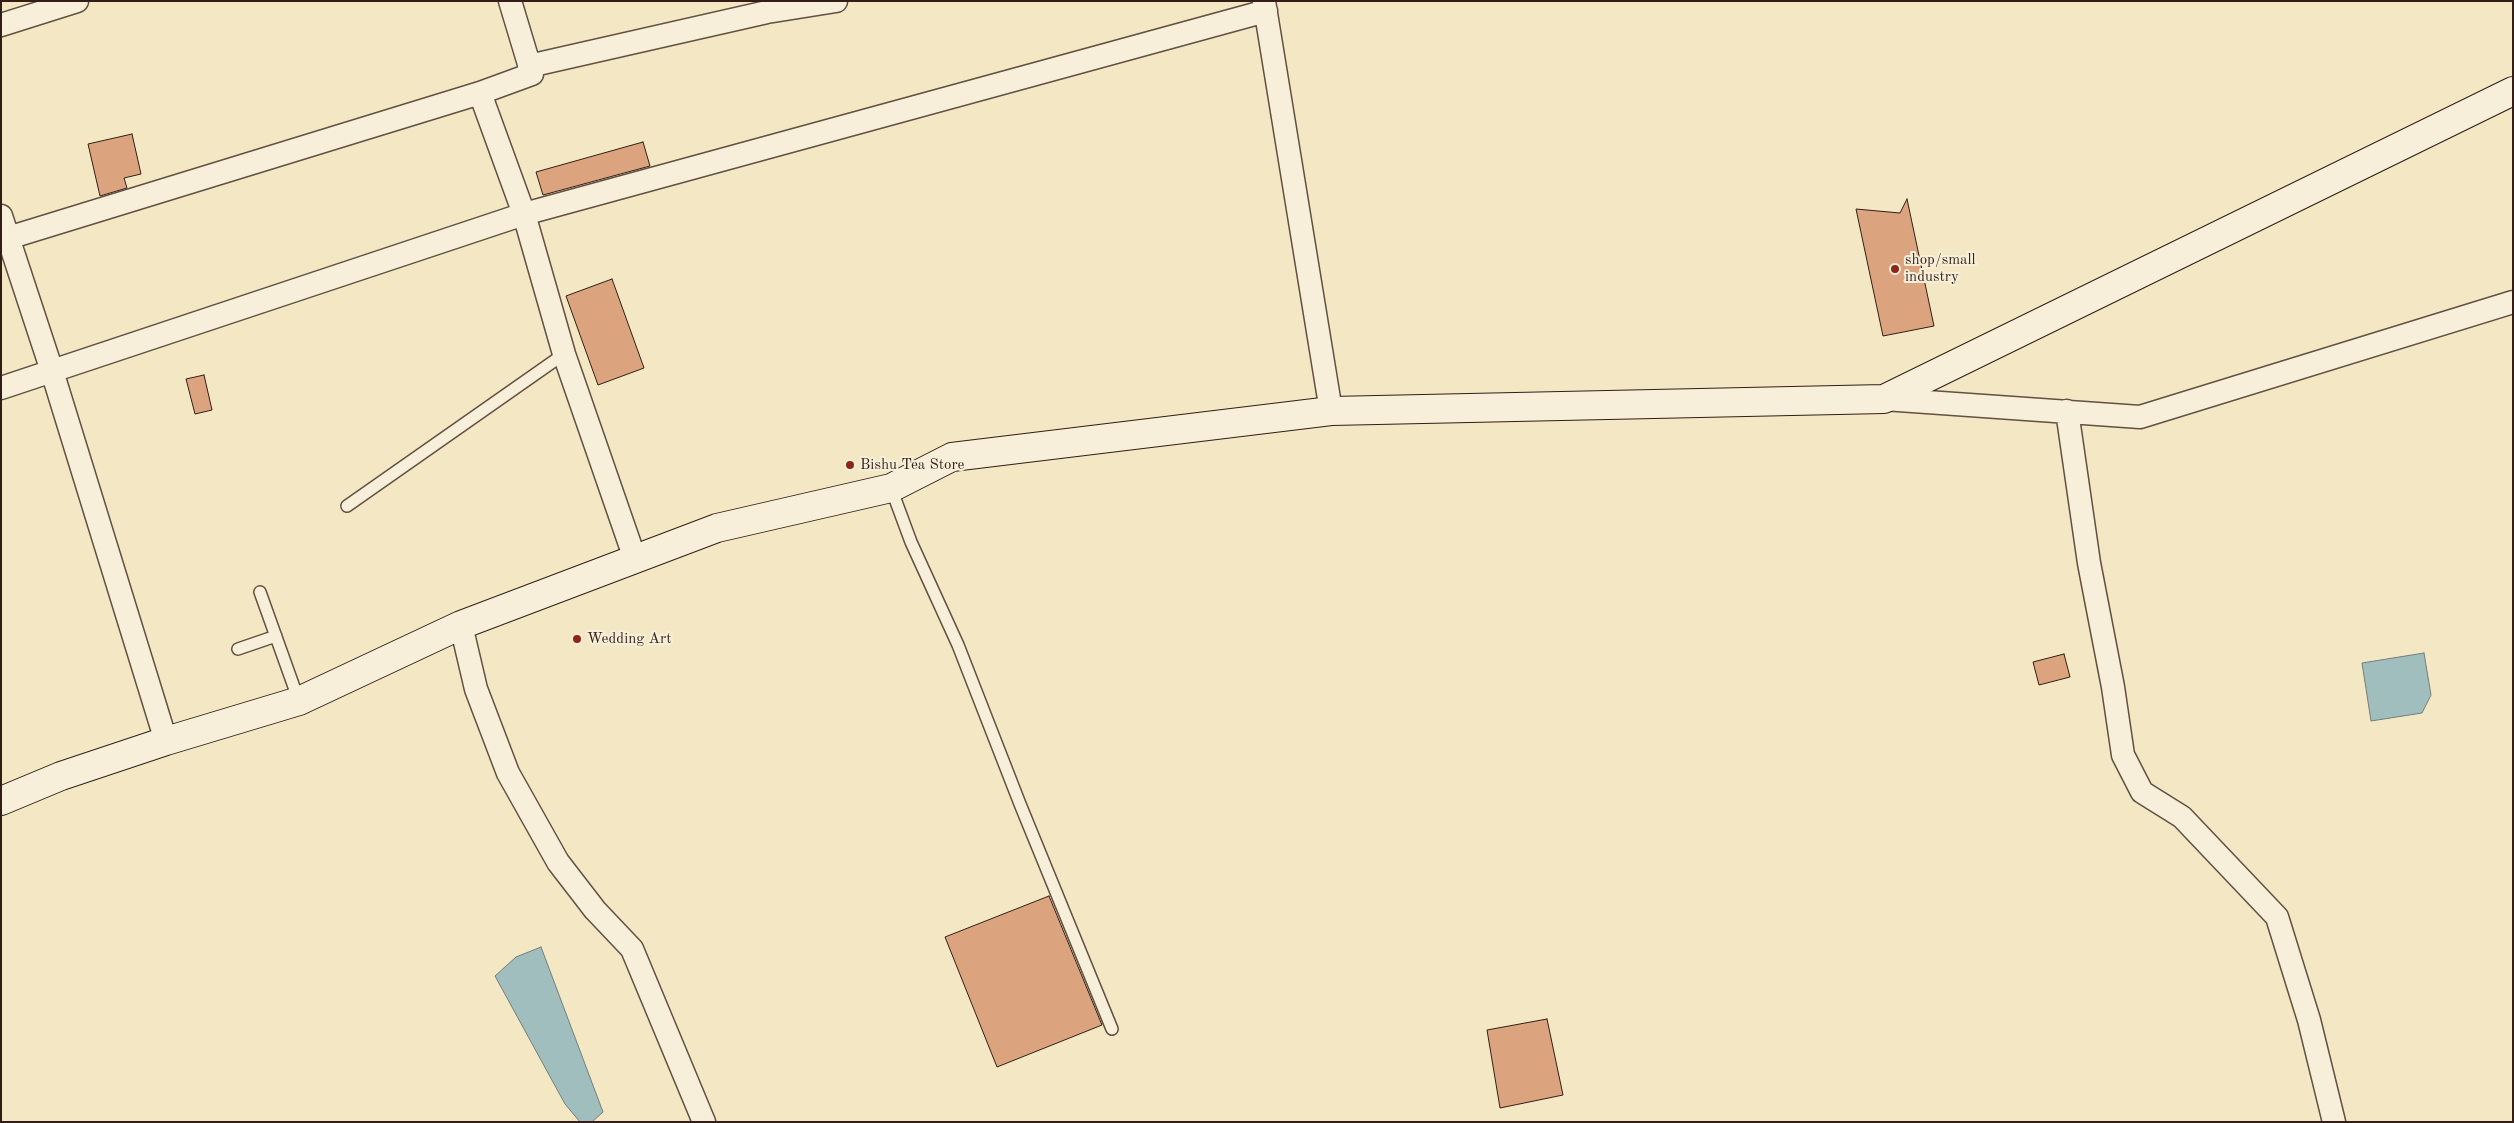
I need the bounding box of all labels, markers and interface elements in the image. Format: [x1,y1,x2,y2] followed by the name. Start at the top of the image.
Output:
[1905,251,1976,286] place label: shop/small industry
[1889,263,1901,275] marker: shop/small industry
[860,456,965,474] place label: Bishu Tea Store
[844,459,856,471] marker: Bishu Tea Store
[587,630,671,648] place label: Wedding Art
[571,633,583,645] marker: Wedding Art

